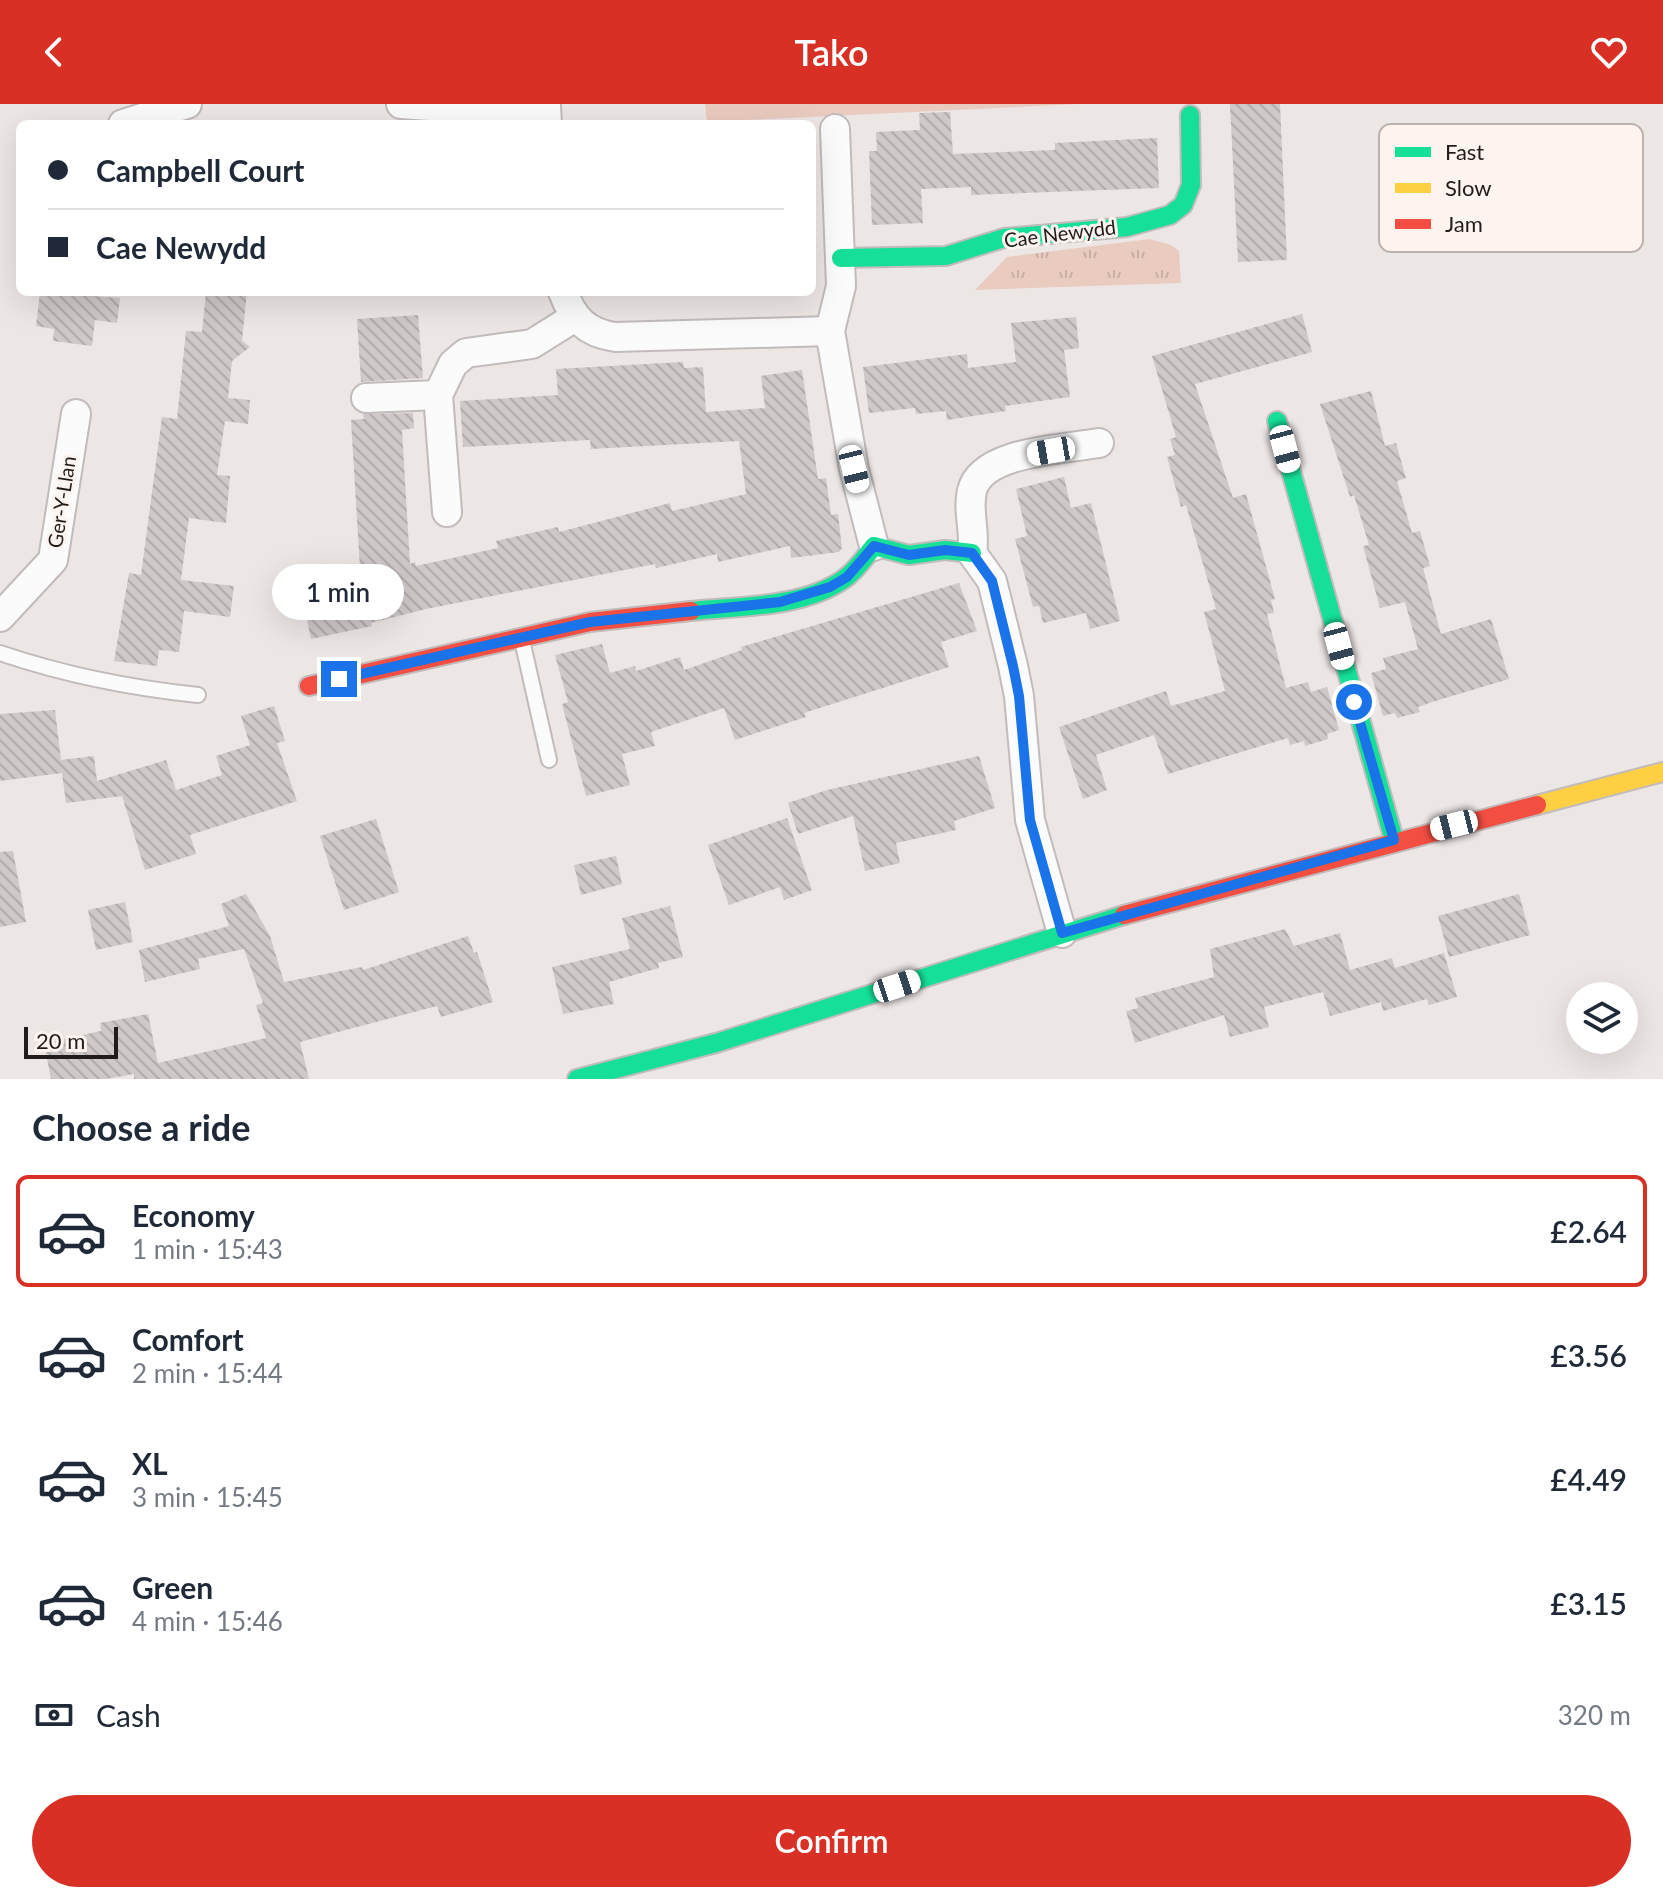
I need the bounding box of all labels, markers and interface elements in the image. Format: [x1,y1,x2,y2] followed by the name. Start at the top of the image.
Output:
[32,30,76,74] icon: back
[795,30,868,74] text: Tako
[1587,30,1631,74] icon: heart
[1379,124,1643,252] legend
[1445,138,1484,165] text: Fast
[96,152,305,188] text: Campbell Court
[1445,174,1492,201] text: Slow
[1445,210,1483,237] text: Jam
[1003,214,1117,252] street label: Cae Newydd
[96,229,266,265] text: Cae Newydd
[1267,423,1303,475] car
[1025,435,1077,467] car
[837,443,871,495] car
[42,454,80,550] street label: Ger-Y-Llan
[273,563,405,619] callout: 1 min
[306,576,370,608] text: 1 min
[1321,620,1357,672] car
[321,661,357,697] route end
[1336,684,1372,720] route start
[1428,808,1480,842] car
[870,967,924,1005] car
[1566,982,1638,1054] map controls
[1566,982,1638,1054] button: layers
[24,1023,118,1059] scale bar
[36,1027,85,1054] text: 20 m
[32,1105,251,1149] text: Choose a ride
[36,1195,108,1267] icon: car
[132,1197,255,1233] text: Economy
[1550,1213,1627,1249] text: £2.64
[132,1233,283,1265] text: 1 min · 15:43
[36,1319,108,1391] icon: car
[132,1321,244,1357] text: Comfort
[1550,1337,1627,1373] text: £3.56
[132,1357,283,1389] text: 2 min · 15:44
[36,1443,108,1515] icon: car
[132,1445,168,1481] text: XL
[1550,1461,1627,1497] text: £4.49
[132,1481,283,1513] text: 3 min · 15:45
[36,1567,108,1639] icon: car
[132,1569,213,1605] text: Green
[1550,1585,1627,1621] text: £3.15
[132,1605,283,1637] text: 4 min · 15:46
[32,1693,76,1737] icon: cash
[96,1697,161,1733] text: Cash
[1558,1699,1631,1731] text: 320 m
[32,1795,1631,1887] button: Confirm

